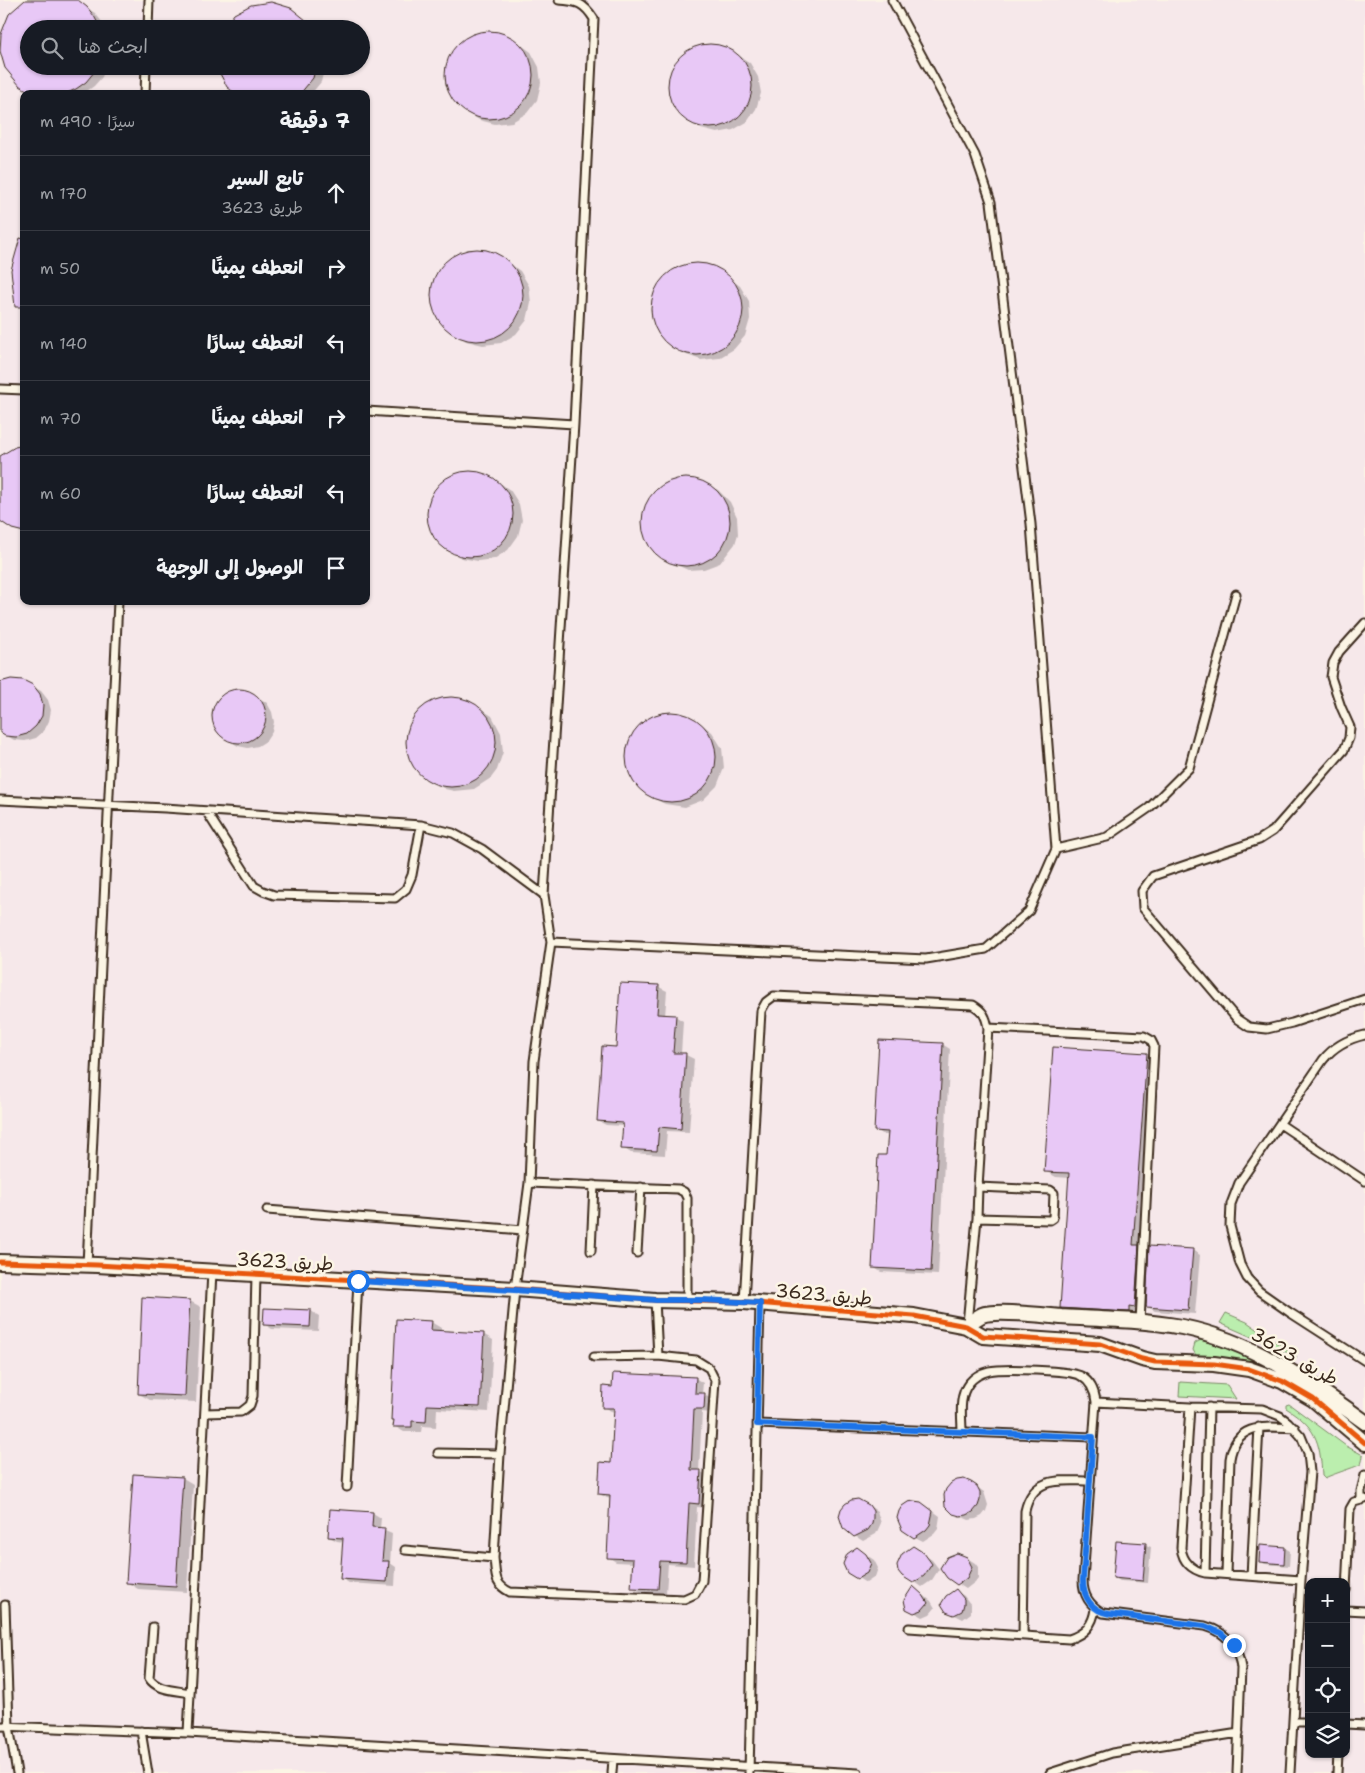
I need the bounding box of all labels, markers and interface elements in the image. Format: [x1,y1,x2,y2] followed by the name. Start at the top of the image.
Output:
[20,20,370,75] search box
[38,34,66,62] icon: search
[78,34,148,59] text: ابحث هنا
[280,107,350,135] text: 7 دقيقة
[40,111,135,132] text: سيرًا · 490 m
[229,166,303,191] text: تابع السير
[322,179,350,207] icon: ahead
[40,183,87,204] text: 170 m
[221,197,303,218] text: طريق 3623
[322,254,350,282] icon: right
[212,255,303,280] text: انعطف يمينًا
[40,258,80,279] text: 50 m
[322,329,350,357] icon: left
[207,330,303,355] text: انعطف يسارًا
[40,333,88,354] text: 140 m
[322,404,350,432] icon: right
[212,405,303,430] text: انعطف يمينًا
[40,408,81,429] text: 70 m
[322,479,350,507] icon: left
[207,480,303,505] text: انعطف يسارًا
[40,483,81,504] text: 60 m
[322,554,350,582] icon: arrive
[156,555,303,580] text: الوصول إلى الوجهة
[236,1246,334,1277] street label: طريق 3623
[347,1270,370,1293] route start
[775,1278,873,1311] street label: طريق 3623
[1247,1321,1343,1391] street label: طريق 3623
[1305,1578,1350,1758] map controls
[1305,1578,1350,1623] button: +
[1305,1623,1350,1668] button: −
[1223,1634,1246,1657] route end
[1305,1668,1350,1713] button: locate
[1305,1713,1350,1758] button: layers

